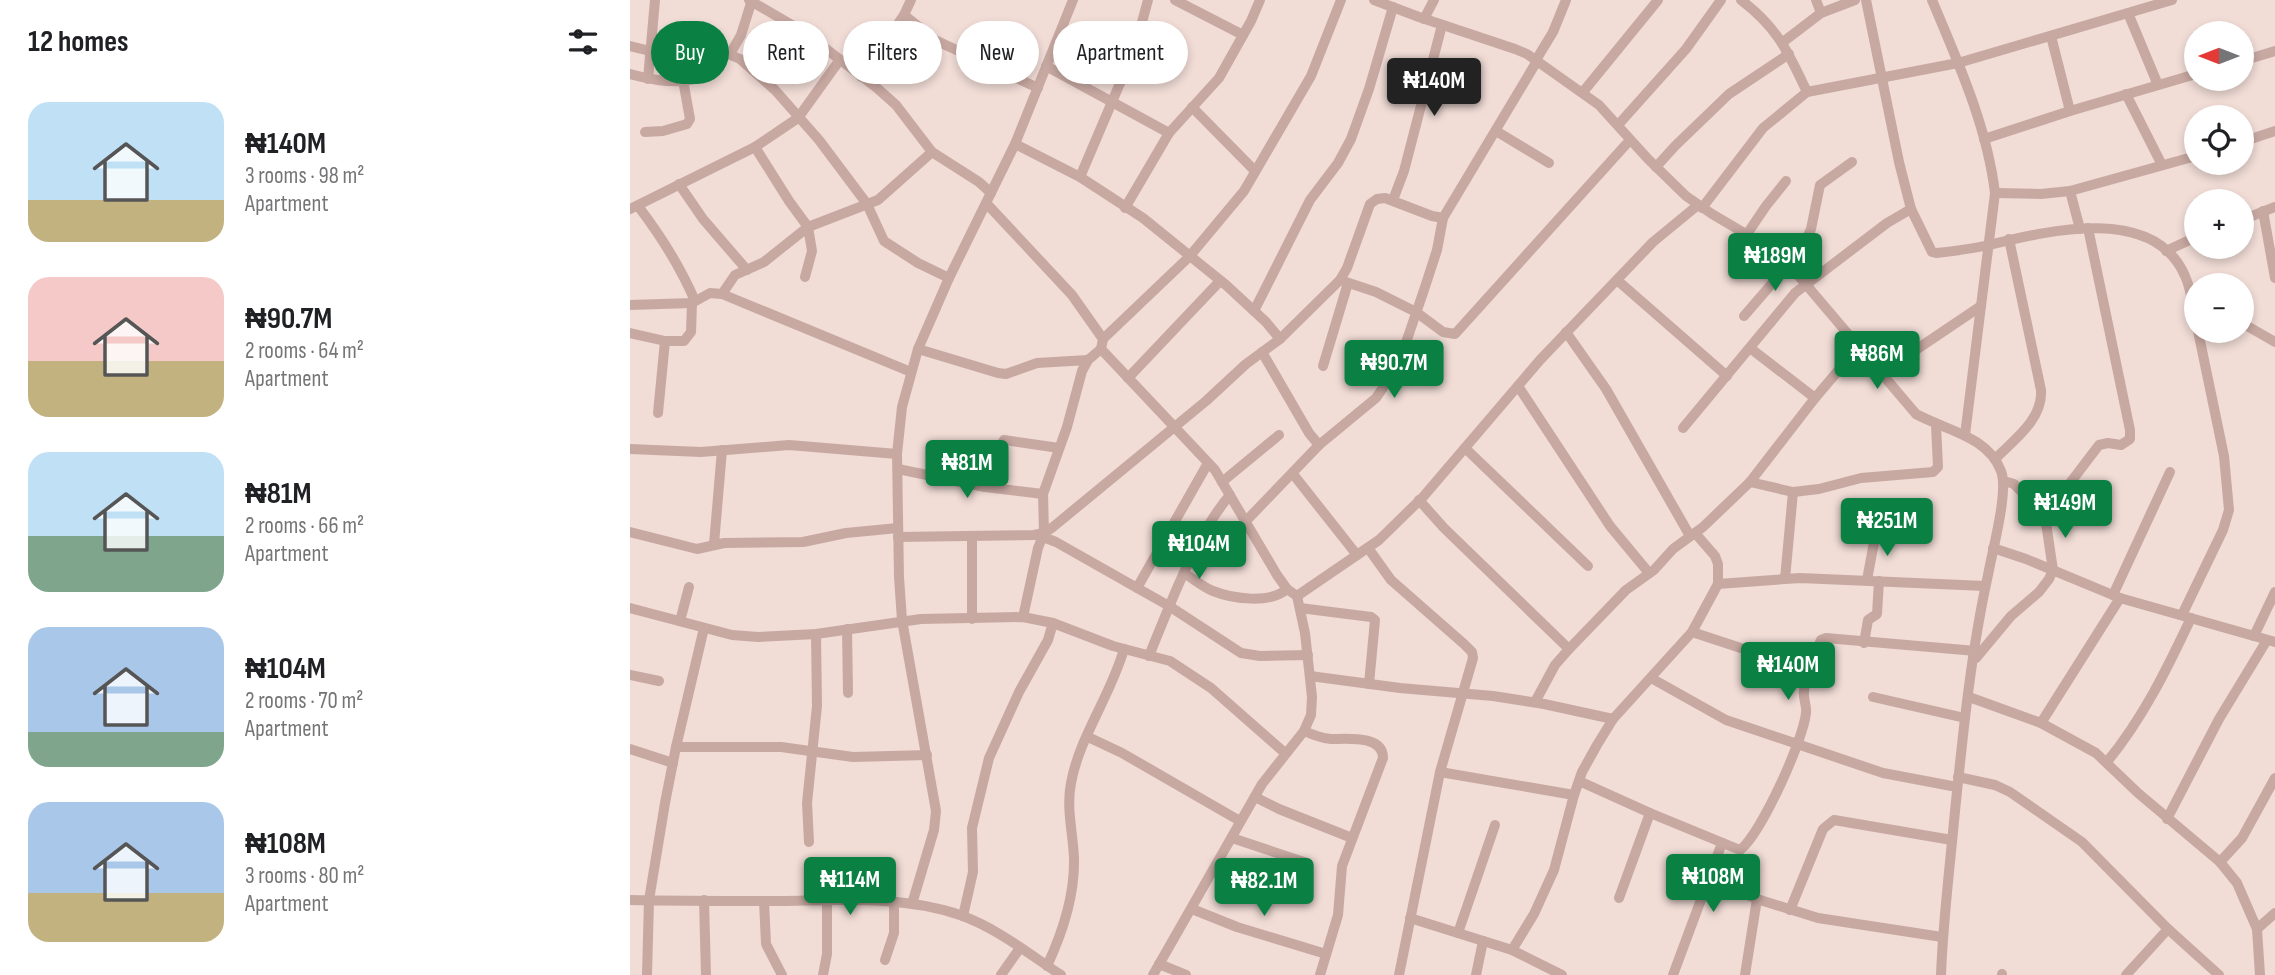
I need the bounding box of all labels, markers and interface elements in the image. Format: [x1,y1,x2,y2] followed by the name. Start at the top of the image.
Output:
[651,21,729,84] chip: Buy
[743,21,829,84] chip: Rent
[843,21,942,84] chip: Filters
[956,21,1039,84] chip: New
[1053,21,1188,84] chip: Apartment
[2184,21,2254,91] north arrow
[2184,21,2254,343] map controls
[564,23,602,61] icon: filters
[28,24,129,60] text: 12 homes
[1385,58,1483,118] pin: ₦140M
[1403,67,1465,95] text: ₦140M
[2184,105,2254,175] button: locate
[245,126,326,162] text: ₦140M
[84,130,168,214] icon: home
[245,162,364,190] text: 3 rooms · 98 m²
[2184,189,2254,259] button: +
[245,190,329,218] text: Apartment
[1726,233,1824,293] pin: ₦189M
[1744,242,1806,270] text: ₦189M
[2184,273,2254,343] button: −
[245,301,332,337] text: ₦90.7M
[84,305,168,389] icon: home
[1836,332,1918,391] pin: ₦86M
[245,337,364,365] text: 2 rooms · 64 m²
[1337,340,1451,400] pin: ₦90.7M
[1851,340,1903,368] text: ₦86M
[1361,349,1427,377] text: ₦90.7M
[245,365,329,393] text: Apartment
[926,440,1008,500] pin: ₦81M
[941,449,993,477] text: ₦81M
[245,476,312,512] text: ₦81M
[84,480,168,564] icon: home
[2016,480,2114,540] pin: ₦149M
[2034,489,2096,517] text: ₦149M
[1838,498,1936,558] pin: ₦251M
[1857,507,1917,535] text: ₦251M
[245,512,364,540] text: 2 rooms · 66 m²
[1150,522,1248,581] pin: ₦104M
[1168,530,1230,558] text: ₦104M
[245,540,329,568] text: Apartment
[1739,642,1837,702] pin: ₦140M
[245,651,326,687] text: ₦104M
[1757,651,1819,679] text: ₦140M
[84,655,168,739] icon: home
[245,687,363,715] text: 2 rooms · 70 m²
[245,715,329,743] text: Apartment
[245,826,326,862] text: ₦108M
[84,830,168,914] icon: home
[1664,855,1762,914] pin: ₦108M
[801,858,899,917] pin: ₦114M
[1207,858,1321,918] pin: ₦82.1M
[245,862,364,890] text: 3 rooms · 80 m²
[1682,863,1744,891] text: ₦108M
[820,866,880,894] text: ₦114M
[1231,867,1297,895] text: ₦82.1M
[245,890,329,918] text: Apartment

